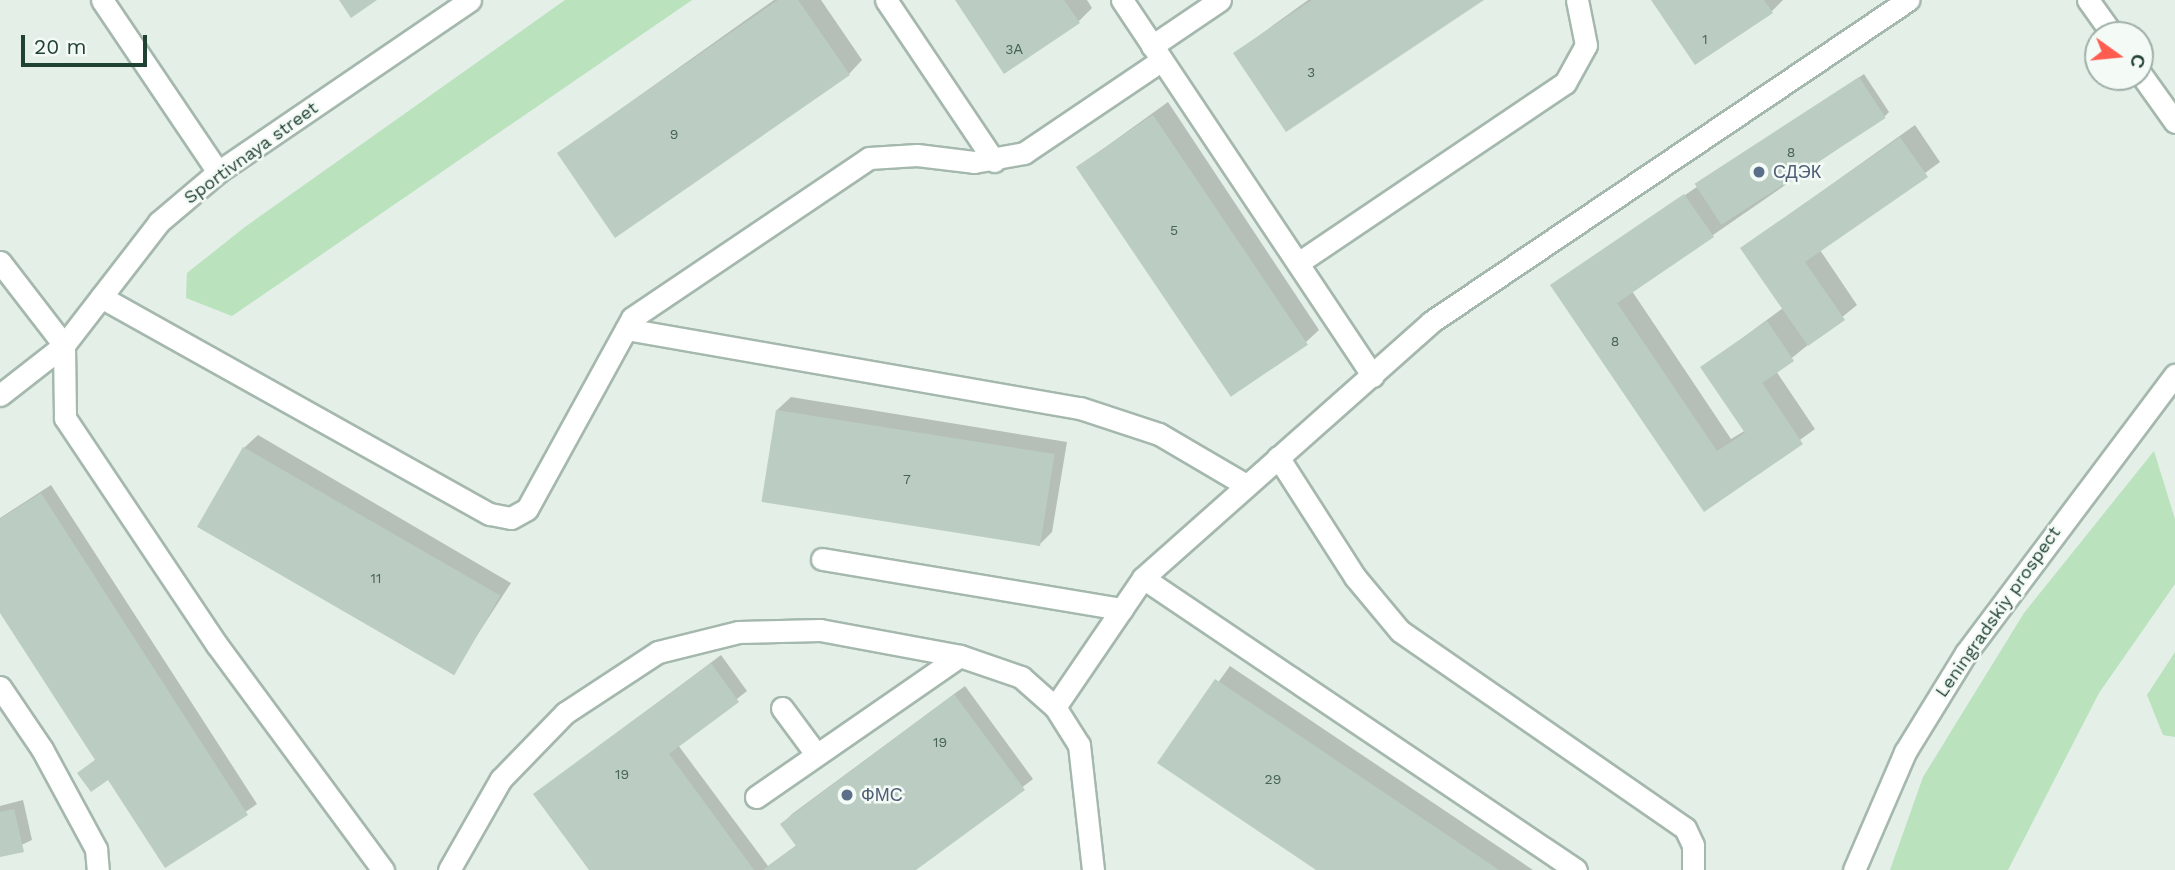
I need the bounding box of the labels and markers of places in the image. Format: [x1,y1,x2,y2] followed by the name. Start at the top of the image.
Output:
[1773,161,1821,183] place label: СДЭК
[1751,164,1767,180] marker: СДЭК
[861,784,903,806] place label: ФМС
[839,787,855,803] marker: ФМС

